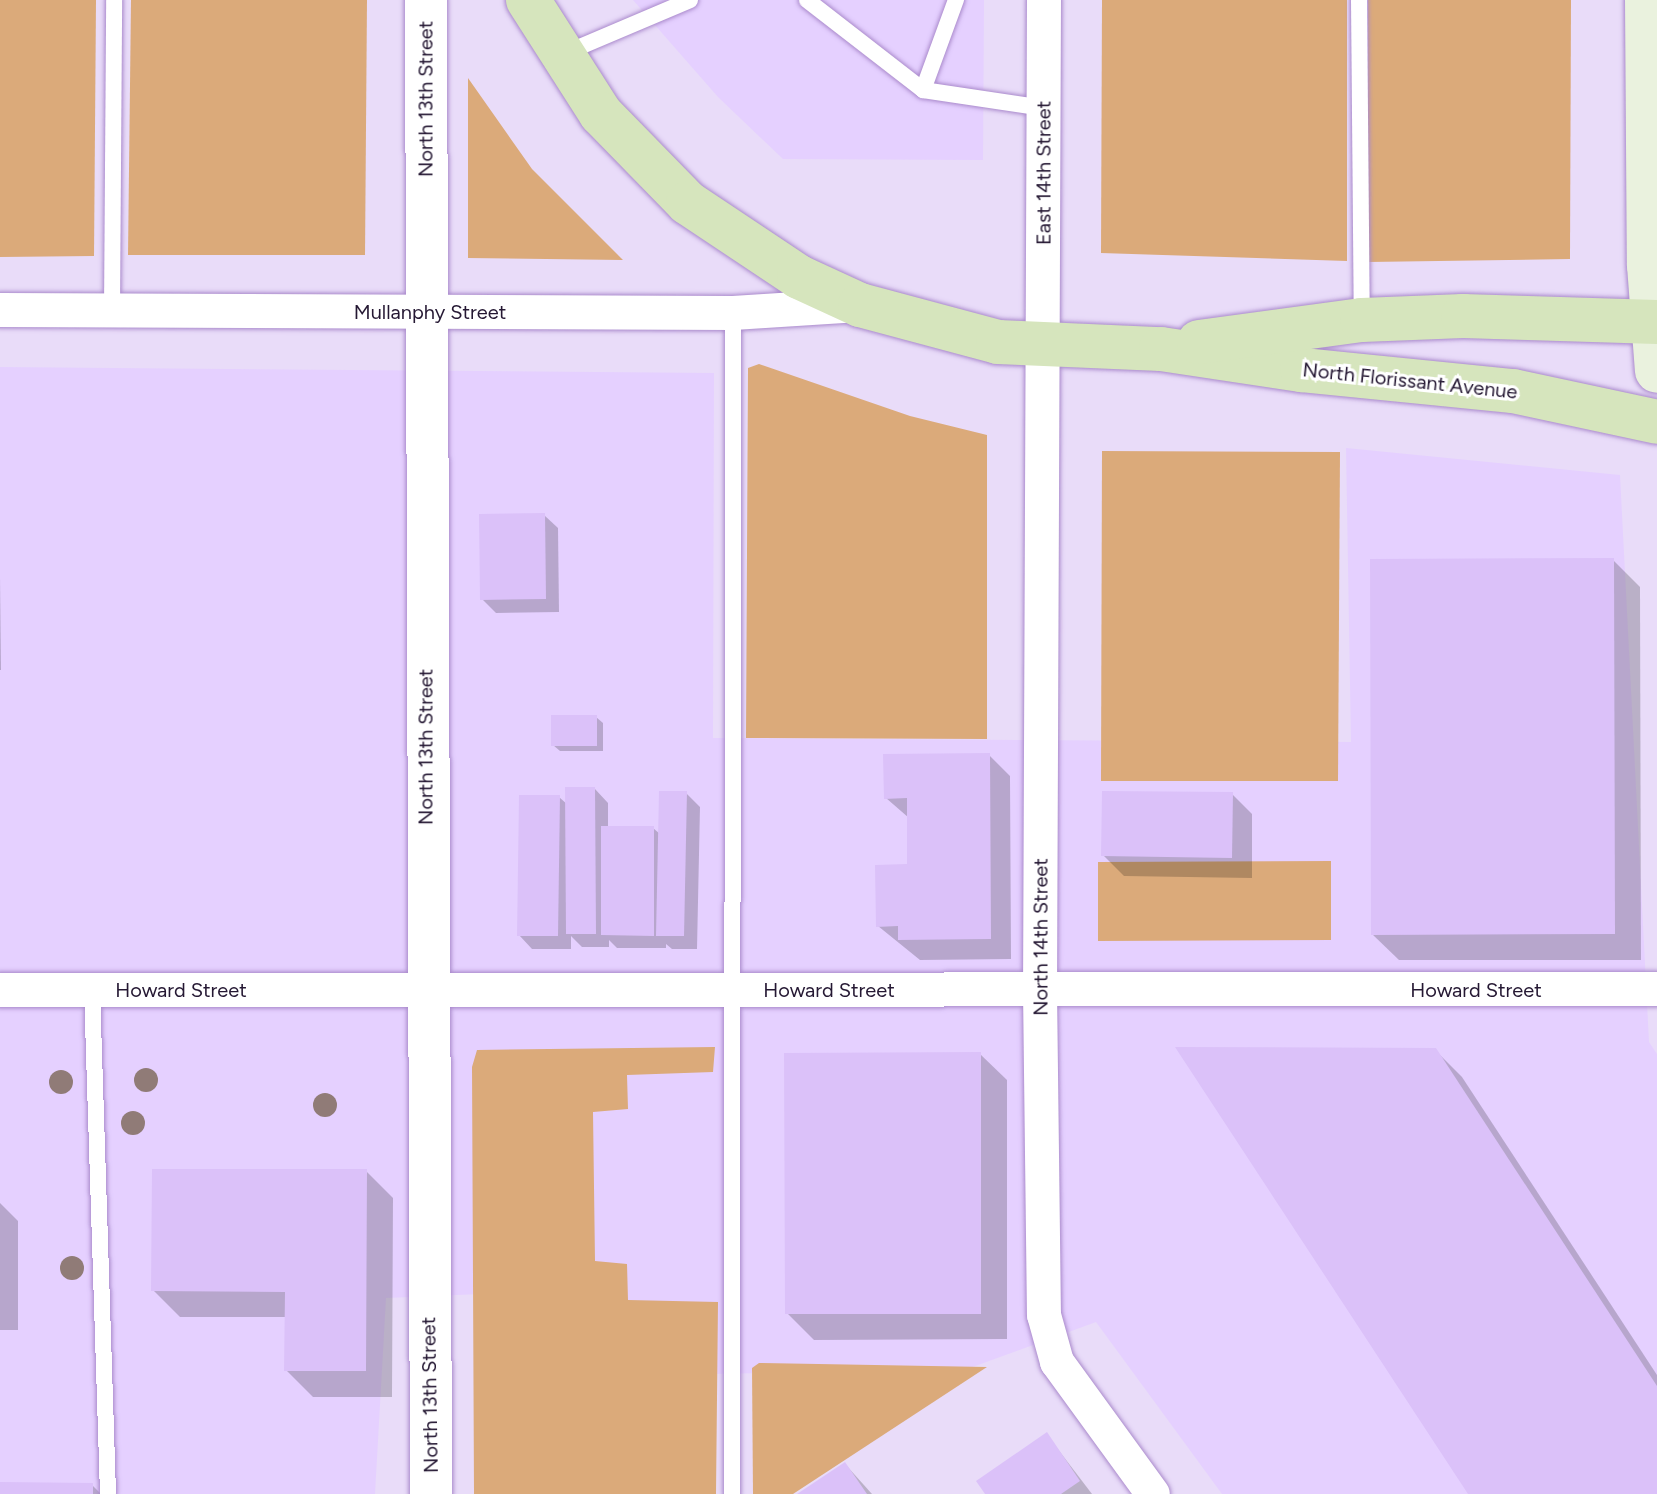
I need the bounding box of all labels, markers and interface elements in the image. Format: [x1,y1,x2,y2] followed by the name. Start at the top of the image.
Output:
[414,21,438,177] street label: North 13th Street
[1032,101,1056,245] street label: East 14th Street
[354,300,506,324] street label: Mullanphy Street
[1301,358,1519,404] street label: North Florissant Avenue
[414,669,438,825] street label: North 13th Street
[1029,858,1053,1016] street label: North 14th Street
[115,978,247,1002] street label: Howard Street
[763,978,895,1002] street label: Howard Street
[1410,978,1542,1002] street label: Howard Street
[417,1317,443,1473] street label: North 13th Street

